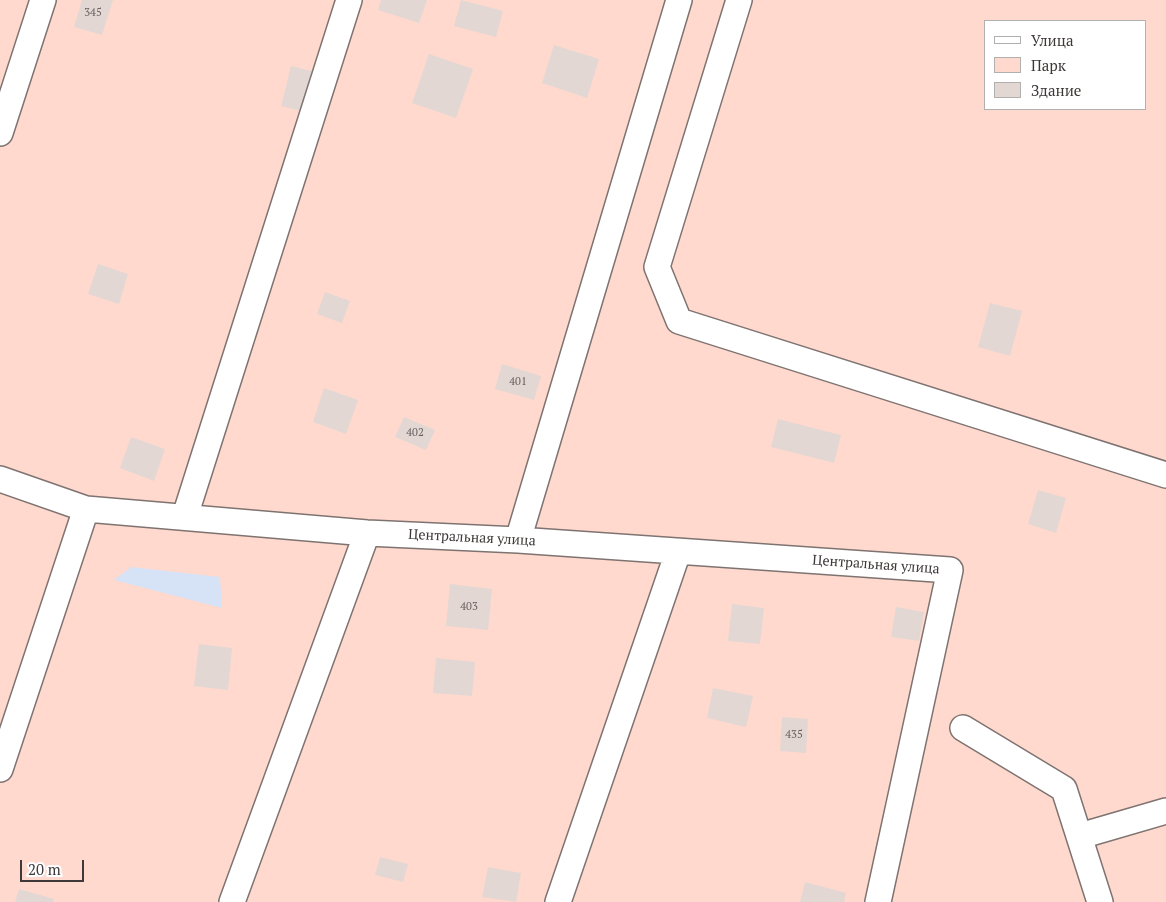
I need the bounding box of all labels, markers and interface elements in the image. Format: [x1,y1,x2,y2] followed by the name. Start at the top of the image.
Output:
[84,6,102,20] house number: 345
[984,20,1146,110] legend
[1031,30,1074,50] text: Улица
[1031,55,1066,75] text: Парк
[1031,80,1081,100] text: Здание
[509,375,527,389] house number: 401
[406,426,424,440] house number: 402
[408,526,536,550] street label: Центральная улица
[812,552,940,578] street label: Центральная улица
[460,600,478,614] house number: 403
[785,728,803,742] house number: 435
[22,850,86,882] scale bar
[28,859,61,879] text: 20 m

